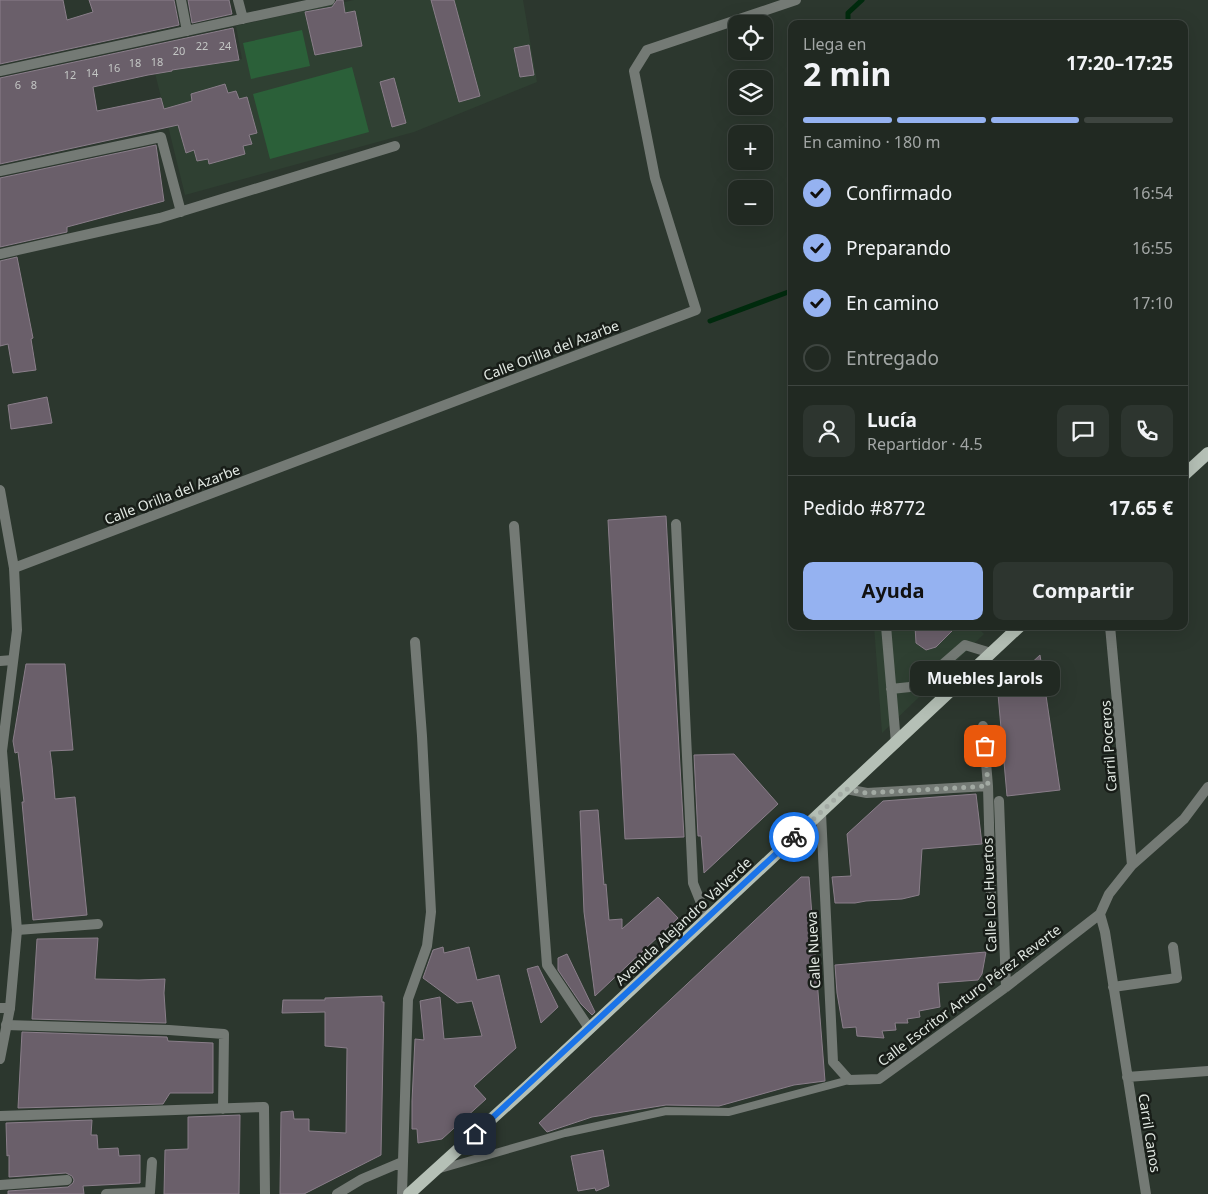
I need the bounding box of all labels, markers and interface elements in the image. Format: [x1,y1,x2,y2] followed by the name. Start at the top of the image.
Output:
[728,15,773,225] map controls
[728,15,773,60] button: locate
[803,33,866,55] text: Llega en
[196,38,208,53] house number: 22
[219,38,232,53] house number: 24
[173,43,185,58] house number: 20
[1066,50,1173,76] text: 17:20–17:25
[803,52,891,95] text: 2 min
[151,54,163,69] house number: 18
[129,55,141,70] house number: 18
[108,60,120,75] house number: 16
[86,65,99,80] house number: 14
[64,67,76,82] house number: 12
[728,70,773,115] button: layers
[15,77,21,92] house number: 6
[31,77,37,92] house number: 8
[728,125,773,170] button: +
[803,131,940,153] text: En camino · 180 m
[803,179,831,207] icon: check
[728,180,773,225] button: −
[846,180,952,206] text: Confirmado
[1132,182,1173,204] text: 16:54
[803,234,831,262] icon: check
[846,235,951,261] text: Preparando
[1132,237,1173,259] text: 16:55
[803,289,831,317] icon: check
[846,290,939,316] text: En camino
[1132,292,1173,314] text: 17:10
[480,315,622,385] street label: Calle Orilla del Azarbe
[846,345,939,371] text: Entregado
[803,405,855,457] button: person
[1057,405,1109,457] button: chat
[1121,405,1173,457] button: phone
[867,407,917,433] text: Lucía
[867,433,983,455] text: Repartidor · 4.5
[101,459,243,529] street label: Calle Orilla del Azarbe
[803,495,926,521] text: Pedido #8772
[1108,495,1173,521] text: 17.65 €
[803,562,983,620] button: Ayuda
[993,562,1173,620] button: Compartir
[910,661,1060,696] callout: Muebles Jarols
[927,667,1043,689] text: Muebles Jarols
[1095,699,1121,792] street label: Carril Poceros
[964,725,1006,767] pin
[971,732,999,760] icon: bag
[769,812,819,862] courier
[780,823,808,851] icon: bike
[977,837,1000,953] street label: Calle Los Huertos
[611,853,755,989] street label: Avenida Alejandro Valverde
[801,911,825,989] street label: Calle Nueva
[873,920,1065,1070] street label: Calle Escritor Arturo Pérez Reverte
[1134,1092,1166,1174] street label: Carril Canos
[454,1113,496,1155] pin
[461,1120,489,1148] icon: home

